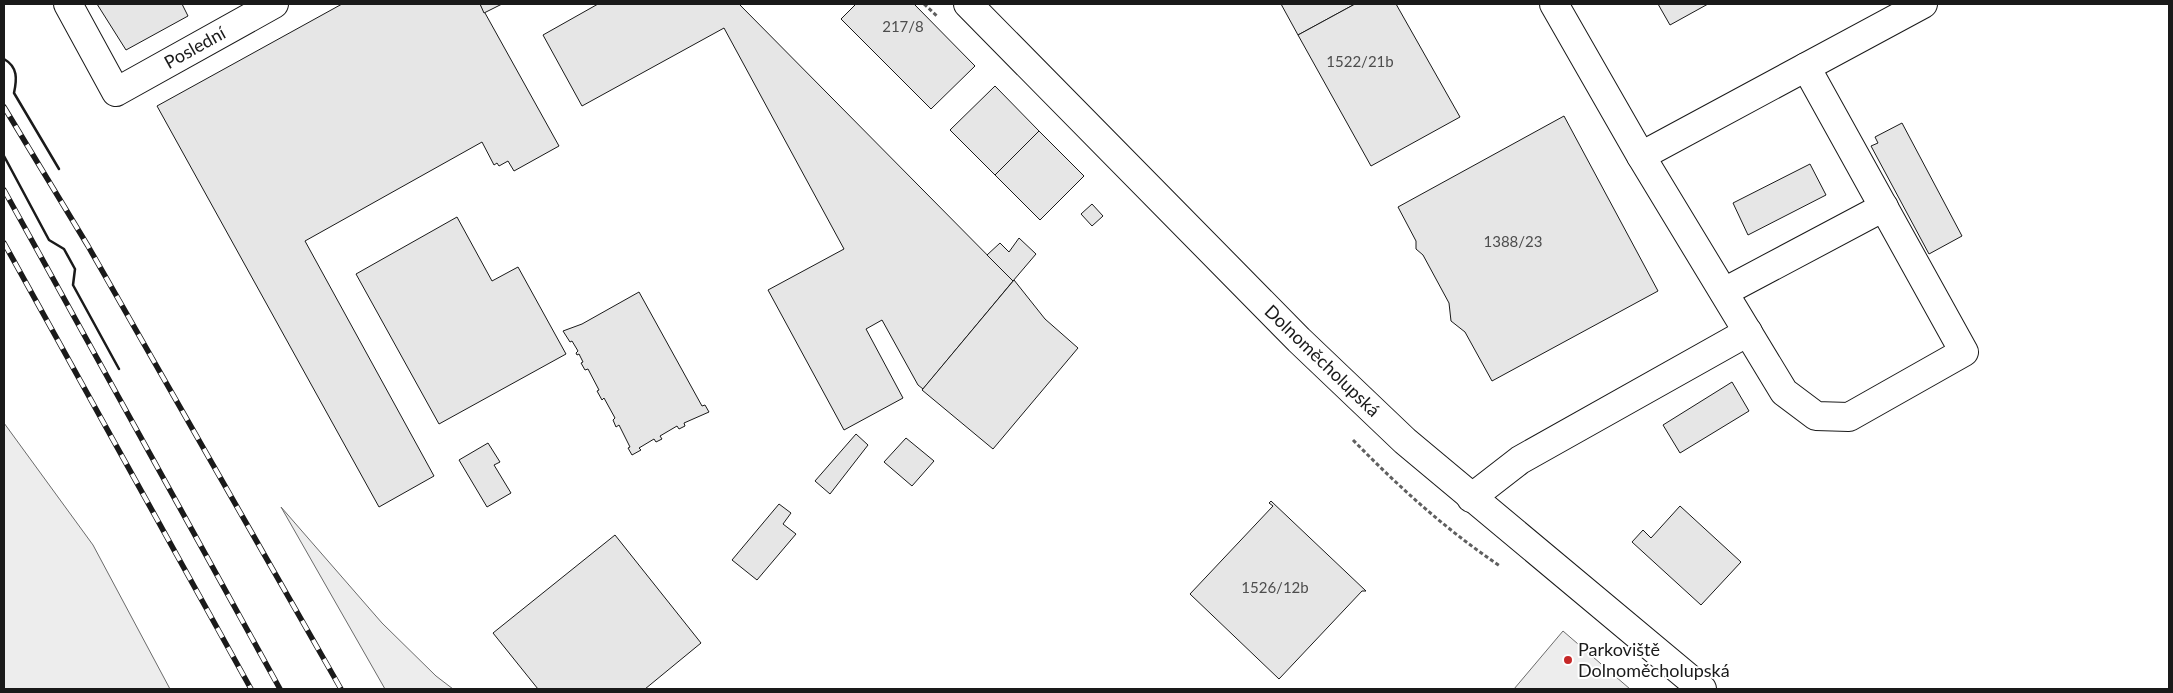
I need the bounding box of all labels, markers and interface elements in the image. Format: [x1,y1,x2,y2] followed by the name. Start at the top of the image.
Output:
[882,17,924,35] house number: 217/8
[160,21,230,73] street label: Poslední
[1326,52,1394,70] house number: 1522/21b
[1484,232,1542,250] house number: 1388/23
[1260,300,1385,421] street label: Dolnoměcholupská
[1241,578,1309,596] house number: 1526/12b
[1578,638,1730,681] place label: Parkoviště Dolnoměcholupská
[1562,654,1574,666] marker: Parkoviště Dolnoměcholupská

